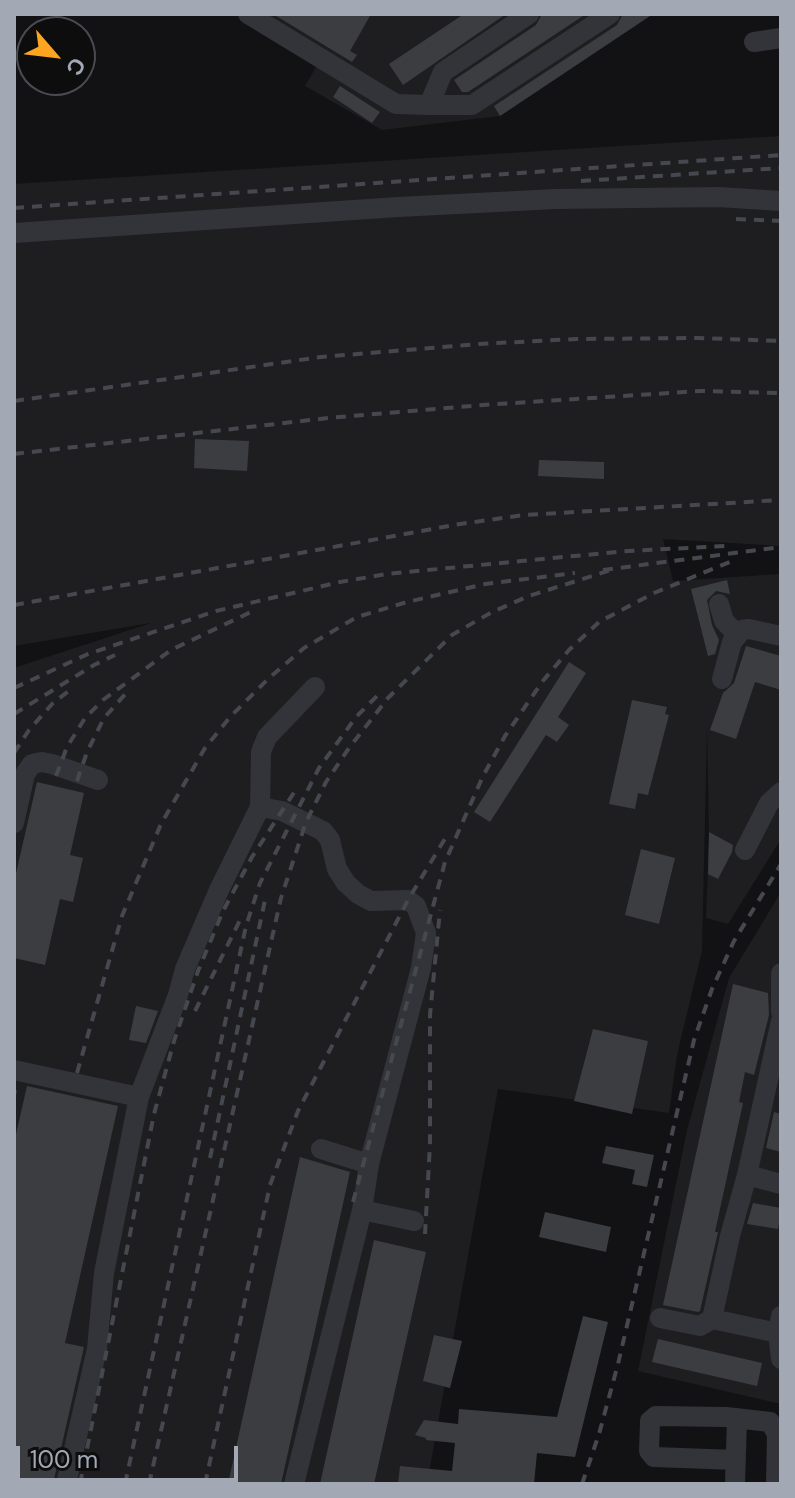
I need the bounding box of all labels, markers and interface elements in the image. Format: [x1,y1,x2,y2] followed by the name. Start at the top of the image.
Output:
[16,16,96,96] north arrow
[59,53,92,80] text: С
[20,1430,242,1480] scale bar
[30,1444,98,1475] text: 100 m

